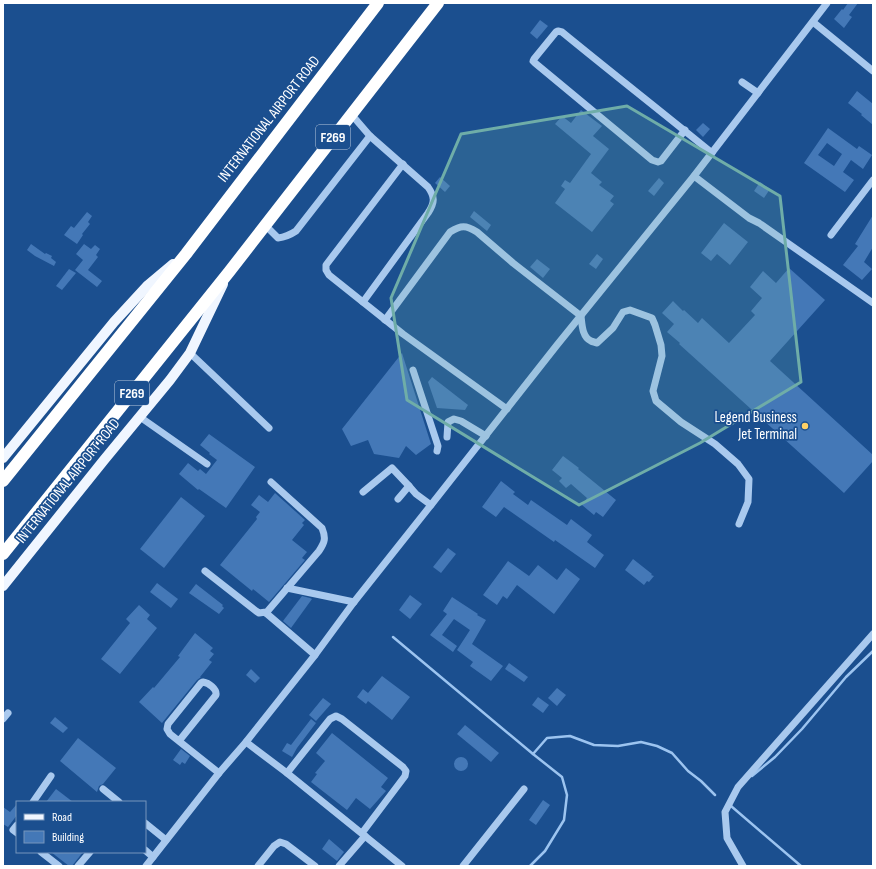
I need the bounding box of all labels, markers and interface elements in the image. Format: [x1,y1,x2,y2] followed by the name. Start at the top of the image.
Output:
[214,52,324,186] street label: INTERNATIONAL AIRPORT ROAD
[316,125,350,149] road number: F269
[115,381,149,405] road number: F269
[714,408,797,444] place label: Legend Business Jet Terminal
[12,415,124,547] street label: INTERNATIONAL AIRPORT ROAD
[800,421,810,431] marker: Legend Business Jet Terminal
[16,801,146,853] legend
[52,810,72,825] text: Road
[52,830,84,845] text: Building

